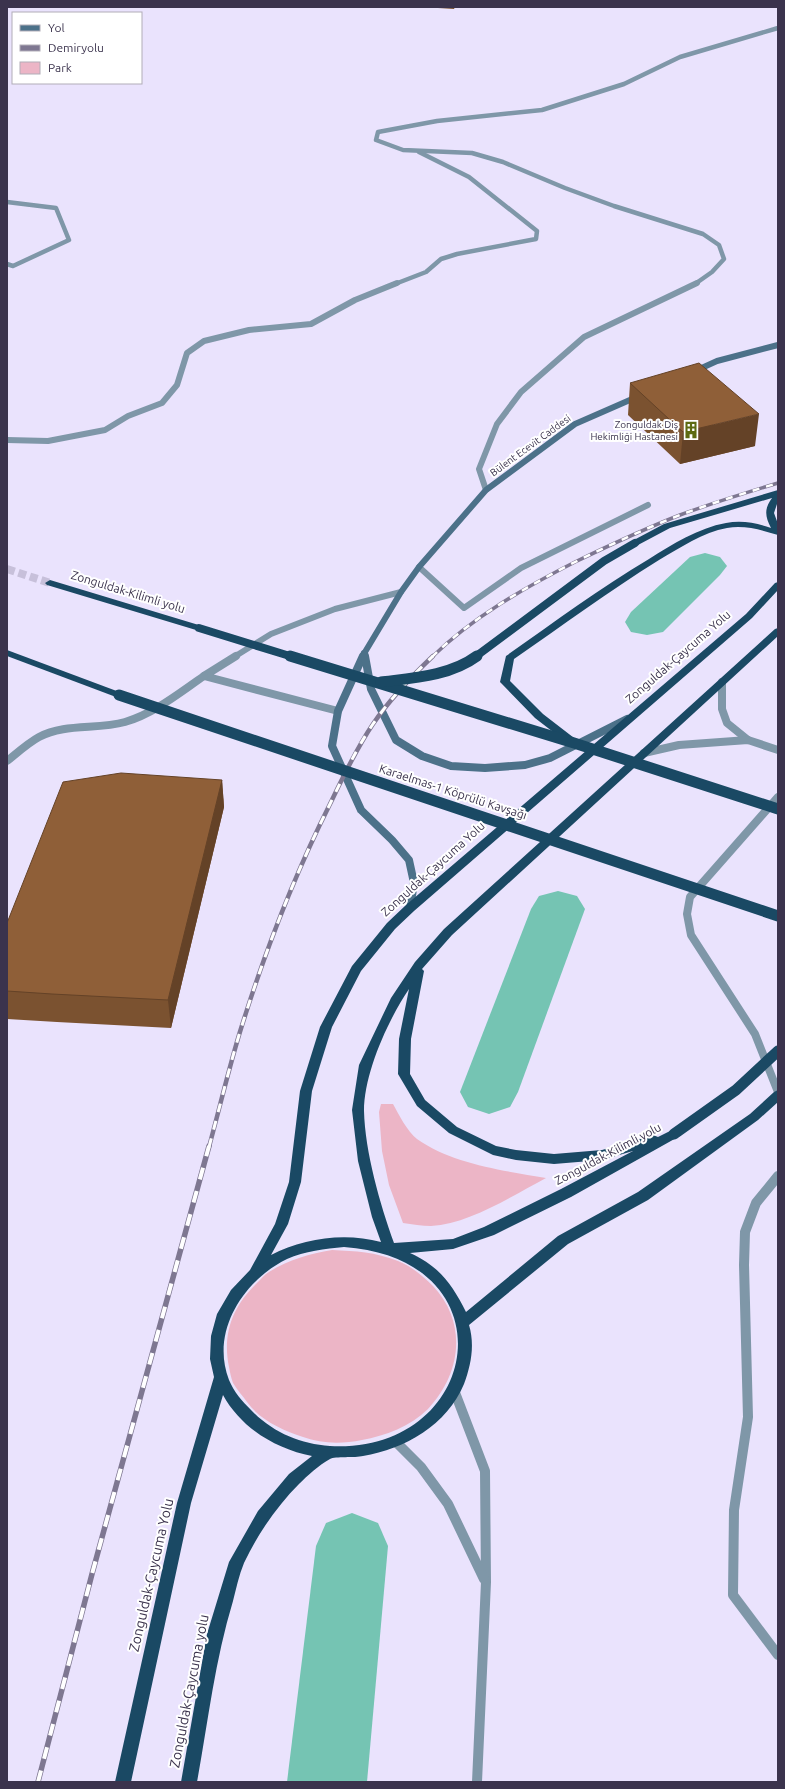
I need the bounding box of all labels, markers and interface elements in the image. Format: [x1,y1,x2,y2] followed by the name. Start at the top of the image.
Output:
[12,12,142,84] legend
[48,21,65,34] text: Yol
[48,41,104,54] text: Demiryolu
[48,61,72,74] text: Park
[488,413,573,478] street label: Bülent Ecevit Caddesi
[590,419,678,442] place label: Zonguldak Diş Hekimliği Hastanesi
[681,420,701,440] building icon: Zonguldak Diş Hekimliği Hastanesi
[70,568,187,615] street label: Zonguldak-Kilimli yolu
[623,608,733,706] street label: Zonguldak-Çaycuma Yolu
[378,761,529,822] street label: Karaelmas-1 Köprülü Kavşağı
[378,819,487,918] street label: Zonguldak-Çaycuma Yolu
[552,1120,663,1187] street label: Zonguldak-Kilimli yolu
[126,1497,176,1653] street label: Zonguldak-Çaycuma Yolu
[166,1613,212,1769] street label: Zonguldak-Çaycuma yolu

